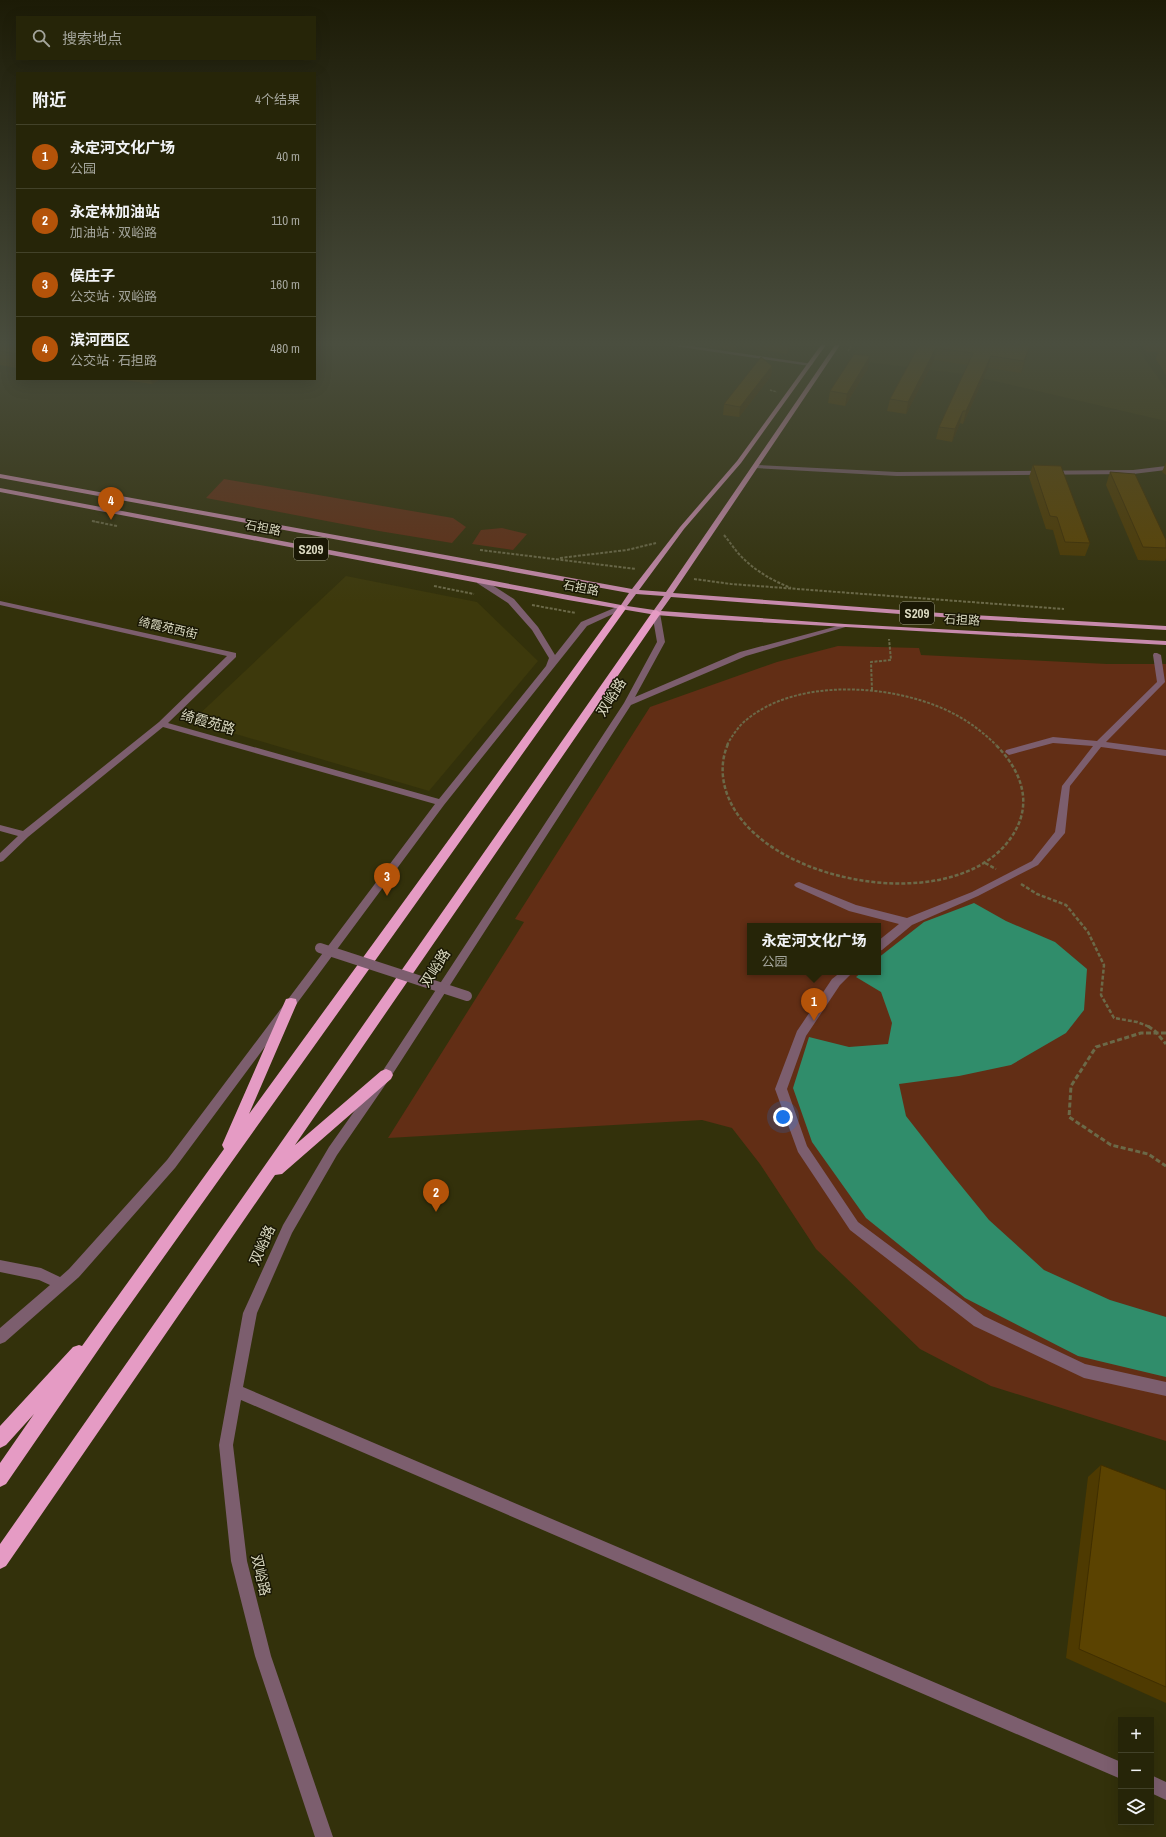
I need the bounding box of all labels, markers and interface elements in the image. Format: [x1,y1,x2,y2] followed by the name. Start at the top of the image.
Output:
[16,16,316,60] search box
[30,27,52,49] icon: search
[62,28,122,49] text: 搜索地点
[32,88,66,111] text: 附近
[255,91,300,108] text: 4个结果
[70,137,175,158] text: 永定河文化广场
[42,148,48,165] text: 1
[276,148,300,165] text: 40 m
[70,160,96,177] text: 公园
[70,201,160,222] text: 永定林加油站
[42,212,48,229] text: 2
[271,212,300,229] text: 110 m
[70,224,157,241] text: 加油站 · 双峪路
[70,265,115,286] text: 侯庄子
[42,276,48,293] text: 3
[270,276,300,293] text: 160 m
[70,288,157,305] text: 公交站 · 双峪路
[70,329,130,350] text: 滨河西区
[42,340,48,357] text: 4
[270,340,300,357] text: 480 m
[70,352,157,369] text: 公交站 · 石担路
[98,487,124,520] pin: 4
[244,517,282,539] street label: 石担路
[294,538,328,560] road number: S209
[562,577,600,599] street label: 石担路
[900,602,934,624] road number: S209
[944,611,980,629] street label: 石担路
[137,613,199,643] street label: 绮霞苑西街
[592,674,630,720] street label: 双峪路
[179,706,237,738] street label: 绮霞苑路
[374,863,400,896] pin: 3
[747,923,881,975] popup
[761,930,867,951] text: 永定河文化广场
[416,945,454,991] street label: 双峪路
[761,953,788,970] text: 公园
[801,988,827,1021] pin: 1
[773,1107,793,1127] your location
[423,1179,449,1212] pin: 2
[245,1222,279,1268] street label: 双峪路
[248,1553,274,1597] street label: 双峪路
[1118,1717,1154,1825] map controls
[1118,1717,1154,1753] button: +
[1118,1753,1154,1789] button: −
[1118,1789,1154,1825] button: layers

